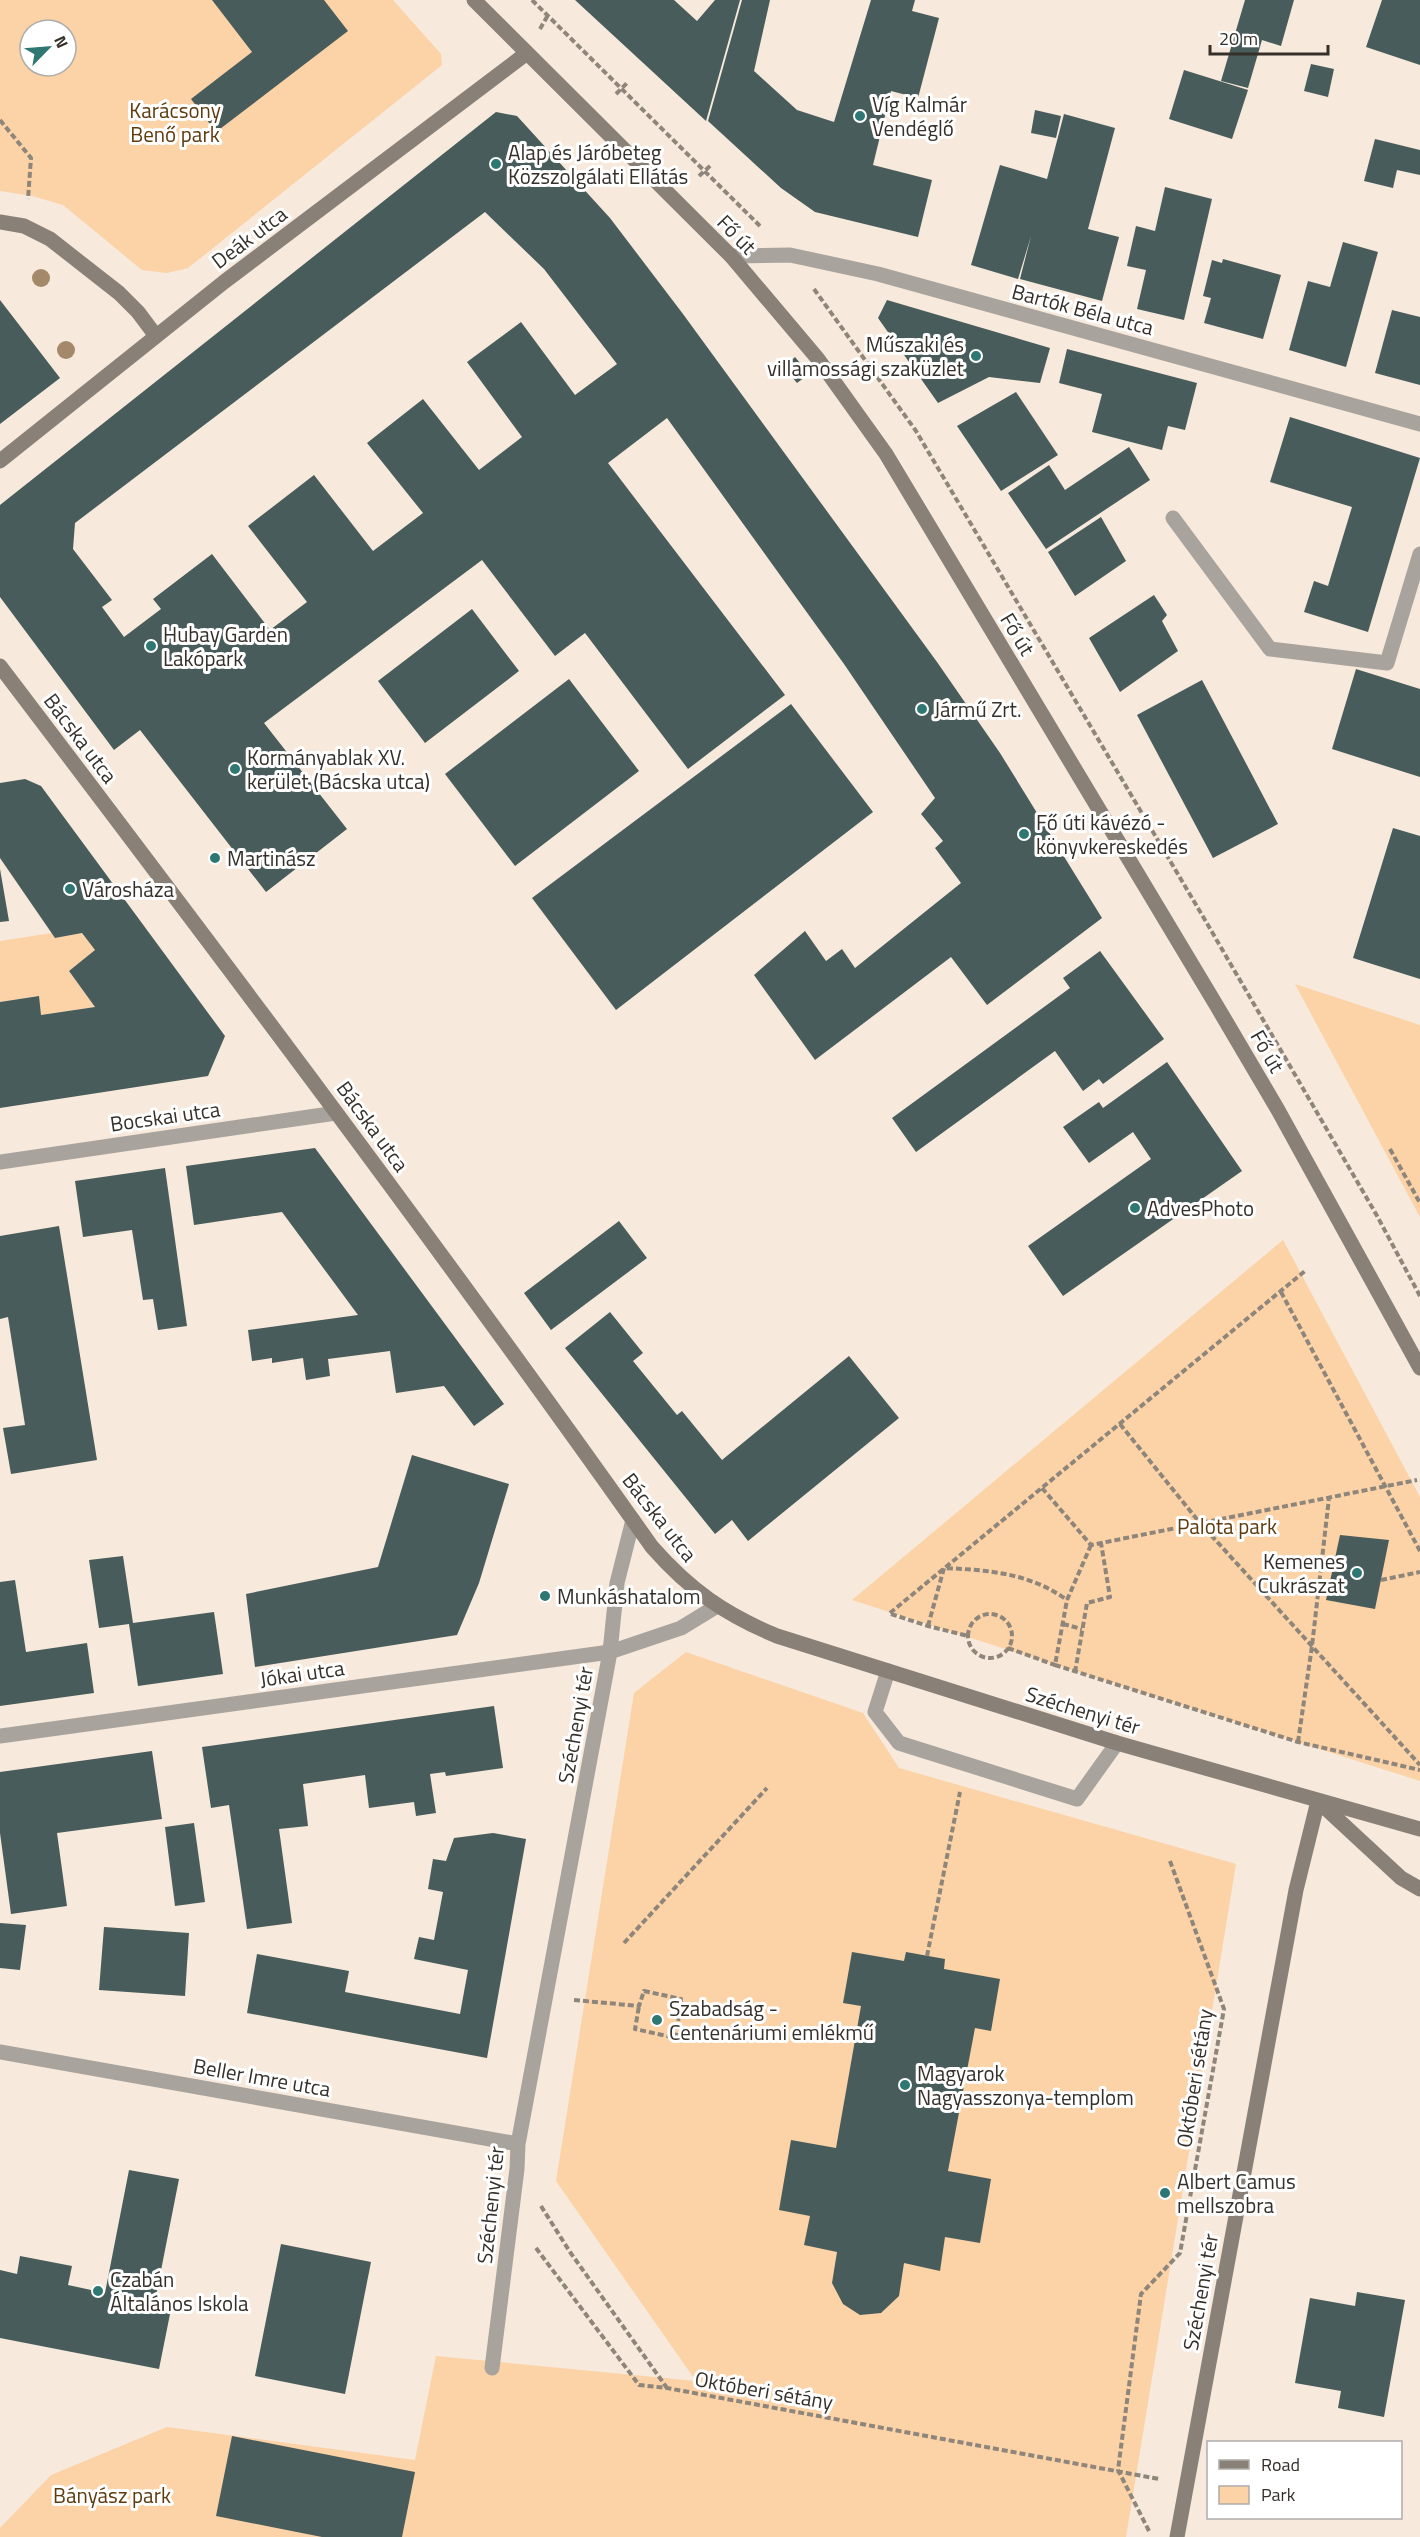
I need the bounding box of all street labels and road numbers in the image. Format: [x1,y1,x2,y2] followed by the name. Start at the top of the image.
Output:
[204,198,294,276] street label: Deák utca
[710,207,765,262] street label: Fő út
[1009,275,1158,343] street label: Bartók Béla utca
[993,607,1044,662] street label: Fő út
[36,686,126,790] street label: Bácska utca
[1243,1024,1293,1079] street label: Fő út
[329,1074,417,1179] street label: Bácska utca
[108,1092,223,1140] street label: Bocskai utca
[615,1465,705,1569] street label: Bácska utca
[258,1651,347,1695] street label: Jókai utca
[549,1664,601,1786] street label: Széchenyi tér
[1022,1677,1144,1743] street label: Széchenyi tér
[1167,2006,1221,2150] street label: Októberi sétány
[191,2049,334,2105] street label: Beller Imre utca
[468,2145,512,2265] street label: Széchenyi tér
[1174,2231,1226,2353] street label: Széchenyi tér
[692,2362,836,2418] street label: Októberi sétány

